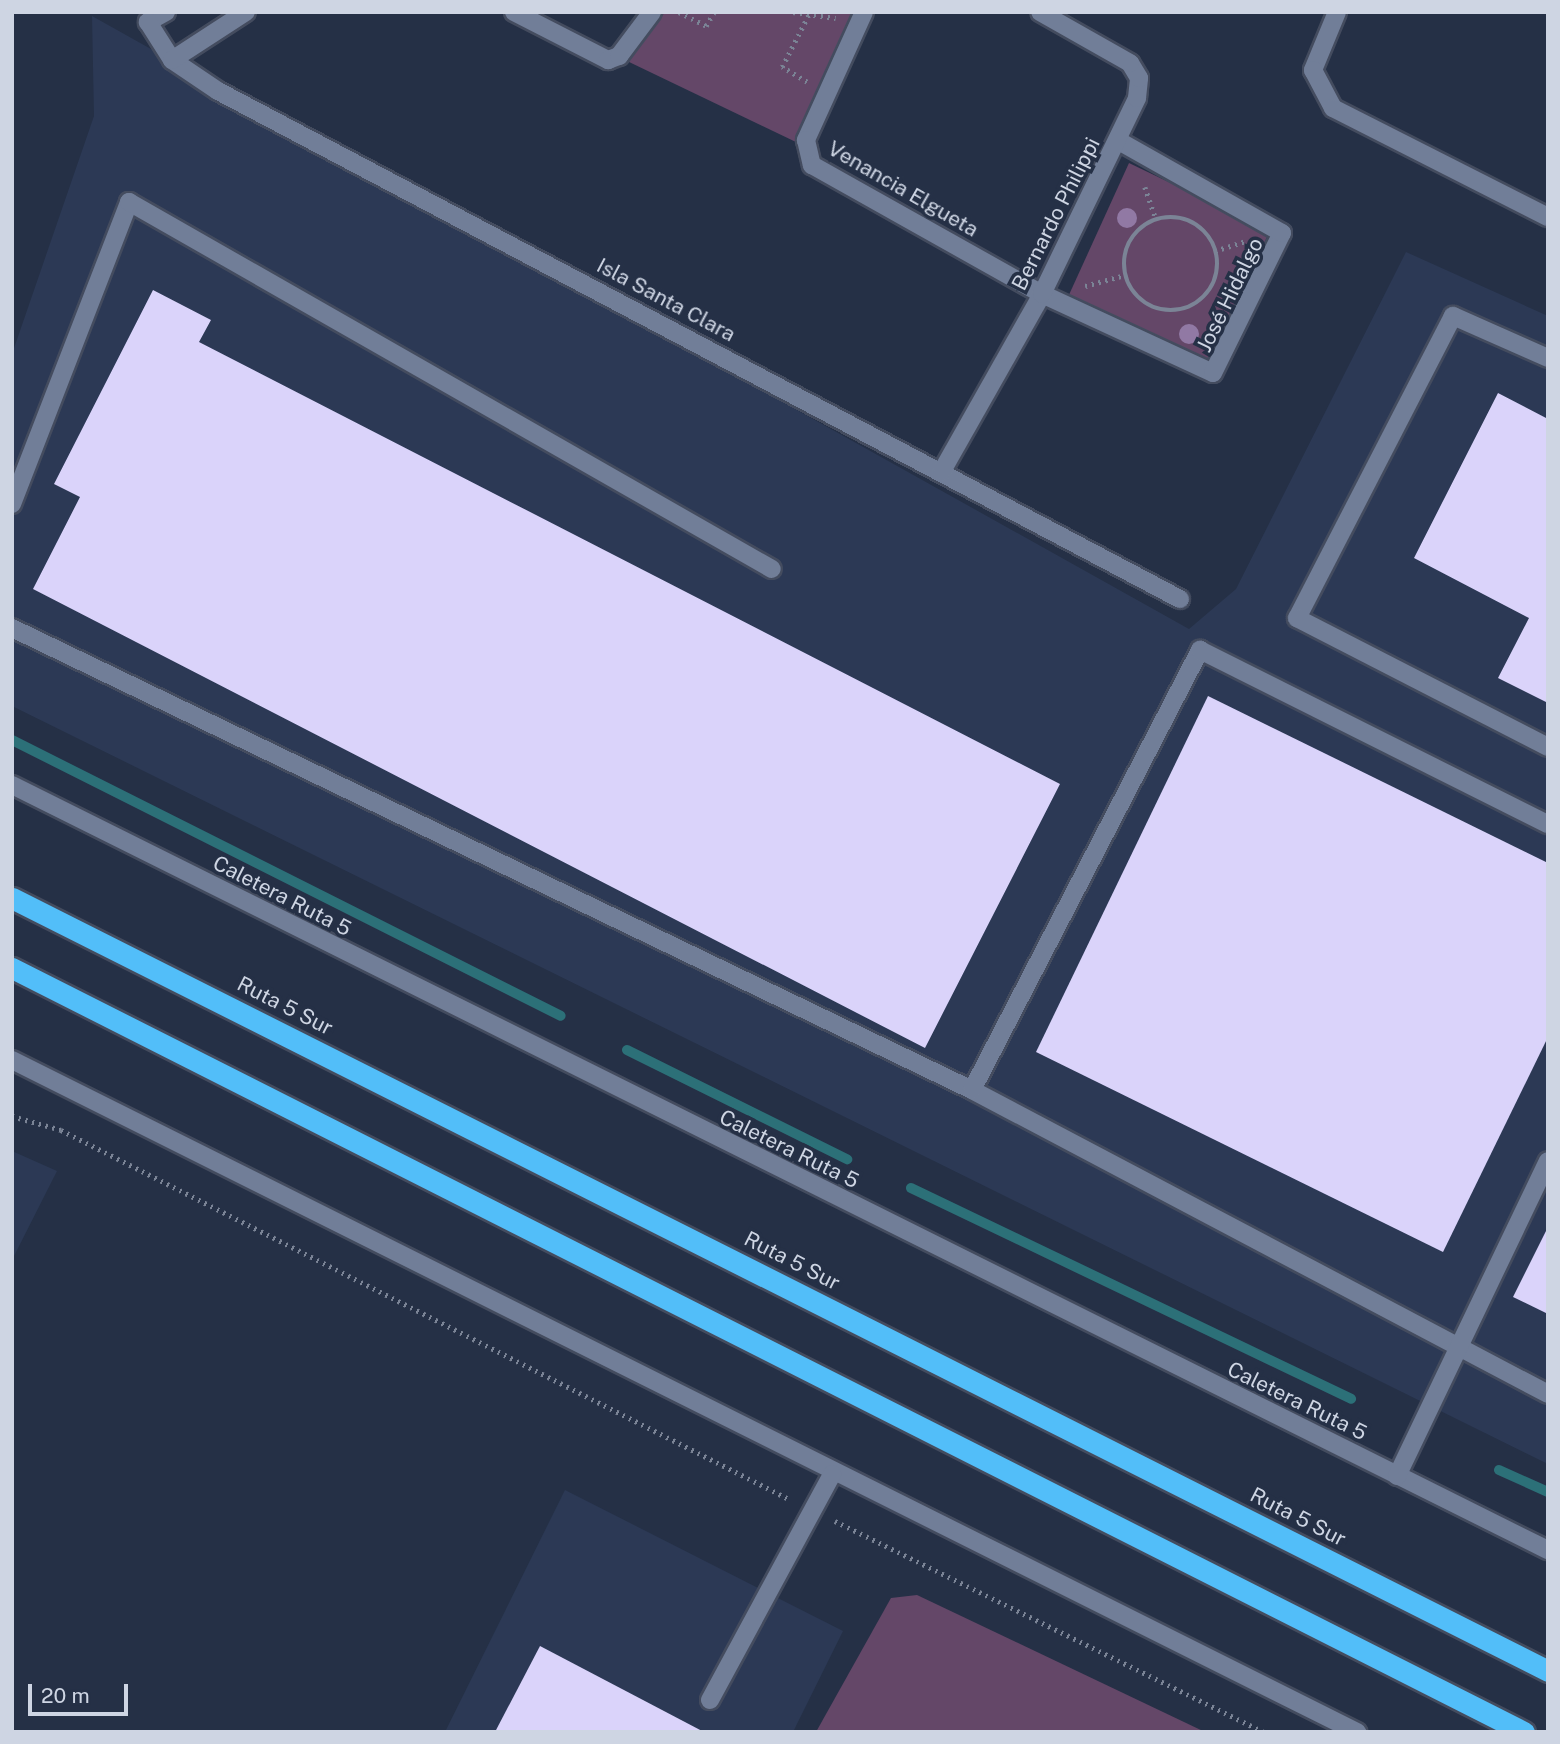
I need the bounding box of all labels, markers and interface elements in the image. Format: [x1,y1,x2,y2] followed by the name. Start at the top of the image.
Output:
[1007,133,1105,295] street label: Bernardo Philippi
[823,136,983,242] street label: Venancia Elgueta
[1191,234,1269,356] street label: José Hidalgo
[592,253,740,347] street label: Isla Santa Clara
[209,850,355,942] street label: Caletera Ruta 5
[233,971,337,1041] street label: Ruta 5 Sur
[715,1104,863,1194] street label: Caletera Ruta 5
[740,1226,844,1296] street label: Ruta 5 Sur
[1223,1356,1371,1446] street label: Caletera Ruta 5
[1246,1482,1350,1552] street label: Ruta 5 Sur
[32,1670,131,1714] scale bar
[41,1683,90,1708] text: 20 m

